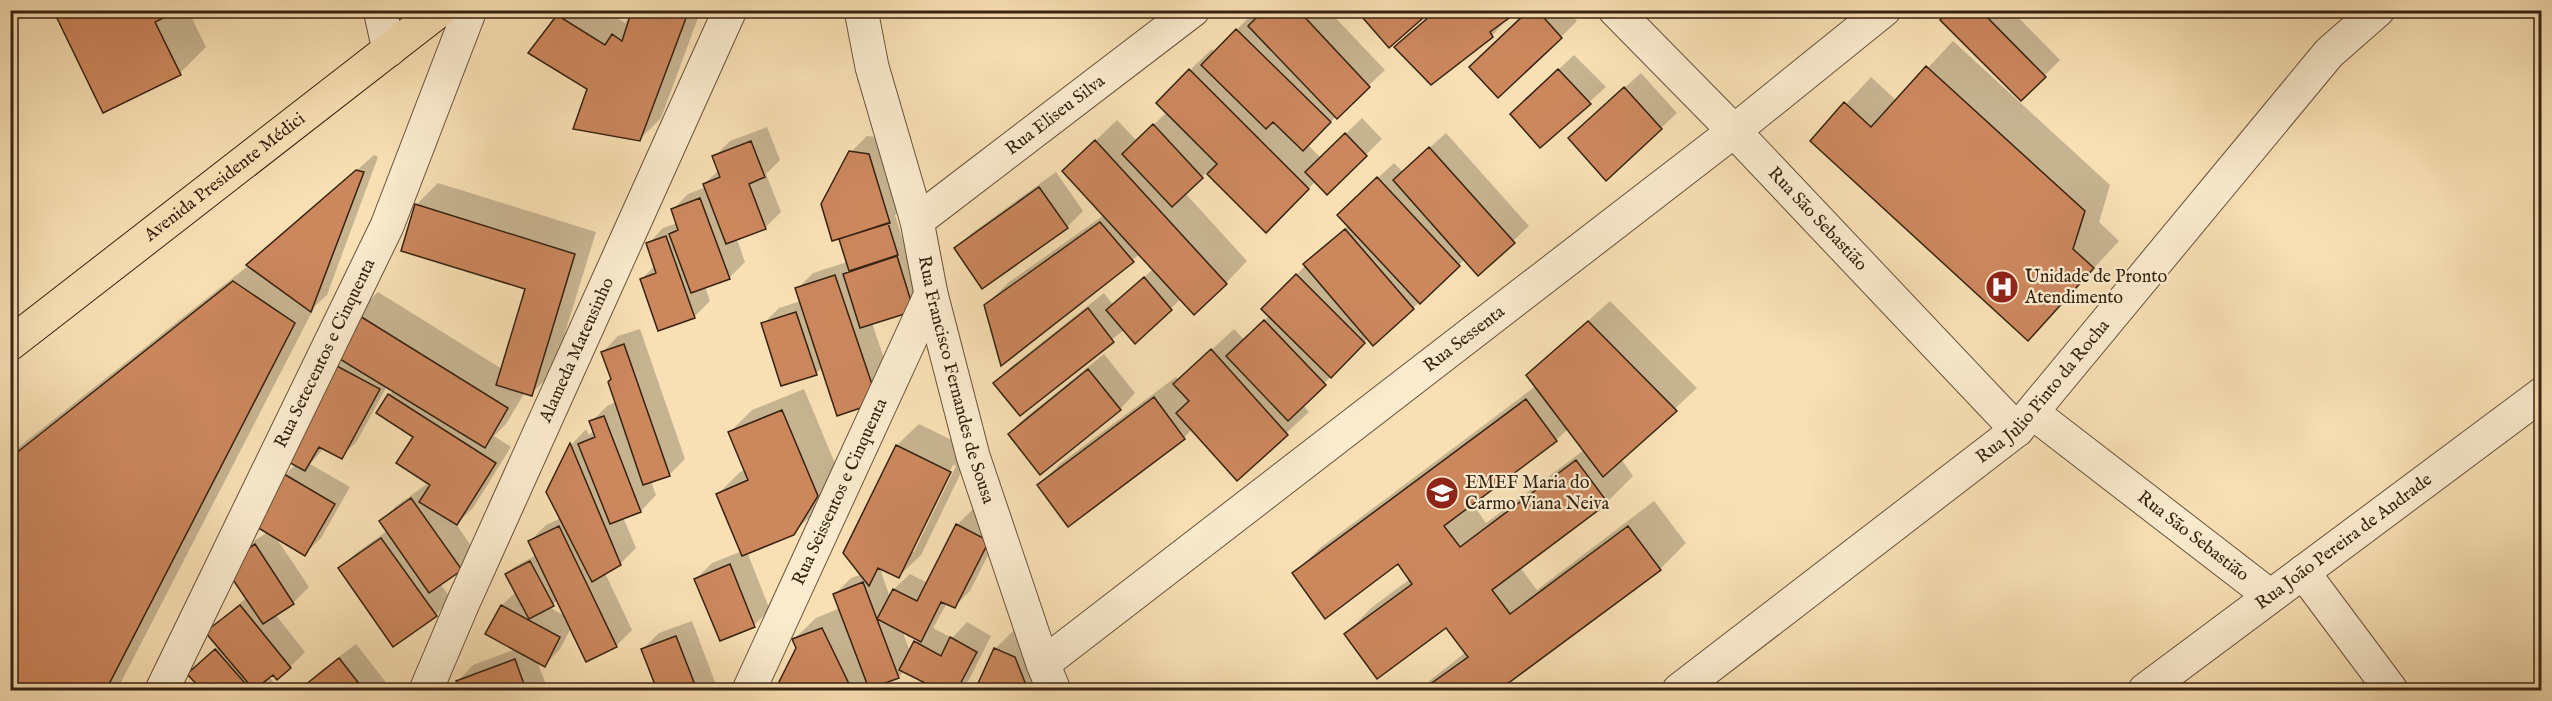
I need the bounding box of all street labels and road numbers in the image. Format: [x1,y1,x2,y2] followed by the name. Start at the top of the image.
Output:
[1001,70,1110,161] street label: Rua Eliseu Silva
[139,107,310,247] street label: Avenida Presidente Médici
[1763,162,1872,276] street label: Rua São Sebastião
[912,254,1000,507] street label: Rua Francisco Fernandes de Sousa
[270,255,381,452] street label: Rua Setecentos e Cinquenta
[534,274,620,427] street label: Alameda Mateusinho
[1419,300,1510,378] street label: Rua Sessenta
[1971,315,2115,469] street label: Rua Julio Pinto da Rocha
[787,395,893,589] street label: Rua Seissentos e Cinquenta
[2251,468,2437,615] street label: Rua João Pereira de Andrade
[2132,486,2254,587] street label: Rua São Sebastião

